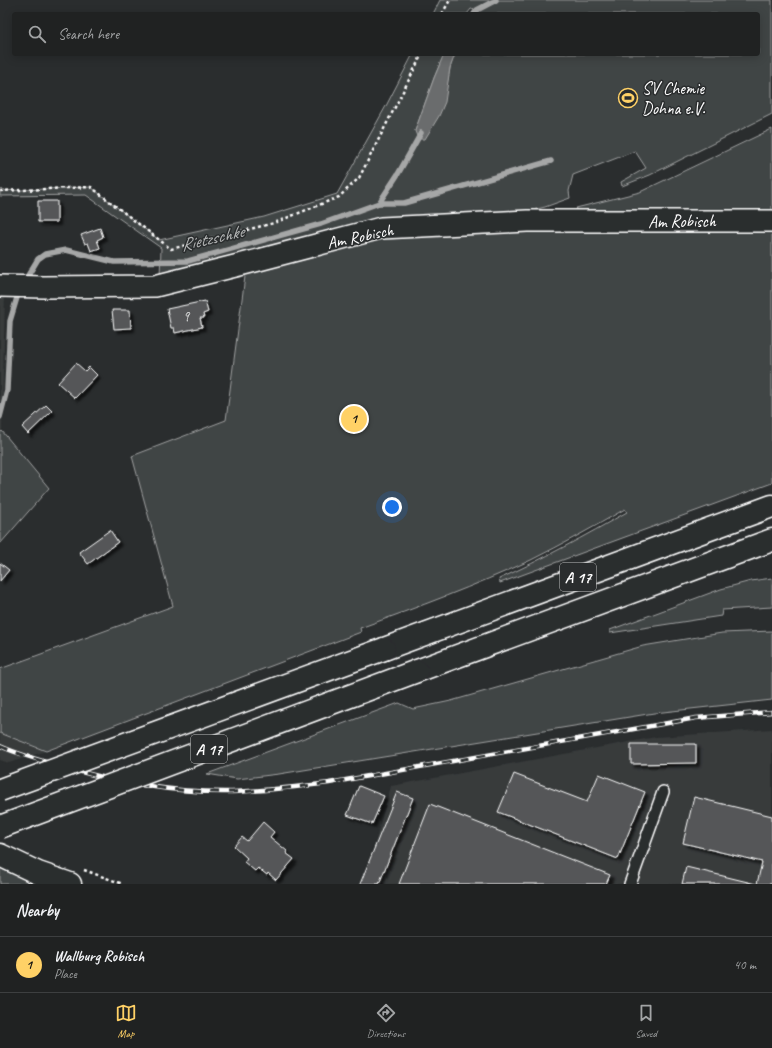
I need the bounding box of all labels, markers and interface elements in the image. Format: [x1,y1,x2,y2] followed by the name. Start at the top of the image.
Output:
[12,12,760,56] search box
[26,23,48,45] icon: search
[58,25,119,44] text: Search here
[642,78,706,119] place label: SV Chemie Dohna e.V.
[617,87,639,109] sports icon: SV Chemie Dohna e.V.
[648,211,717,232] street label: Am Robisch
[179,219,249,256] water label: Rietzschke
[325,219,396,254] street label: Am Robisch
[183,307,191,326] house number: 9
[341,404,367,434] pin: 1
[382,497,402,517] your location
[560,563,596,591] road number: A 17
[191,735,227,763] road number: A 17
[16,900,59,921] text: Nearby
[54,947,144,966] text: Wallburg Robisch
[26,957,32,973] text: 1
[734,957,756,973] text: 40 m
[54,966,77,982] text: Place
[115,1002,137,1040] tab: Map
[367,1002,405,1040] tab: Directions
[635,1002,657,1040] tab: Saved

